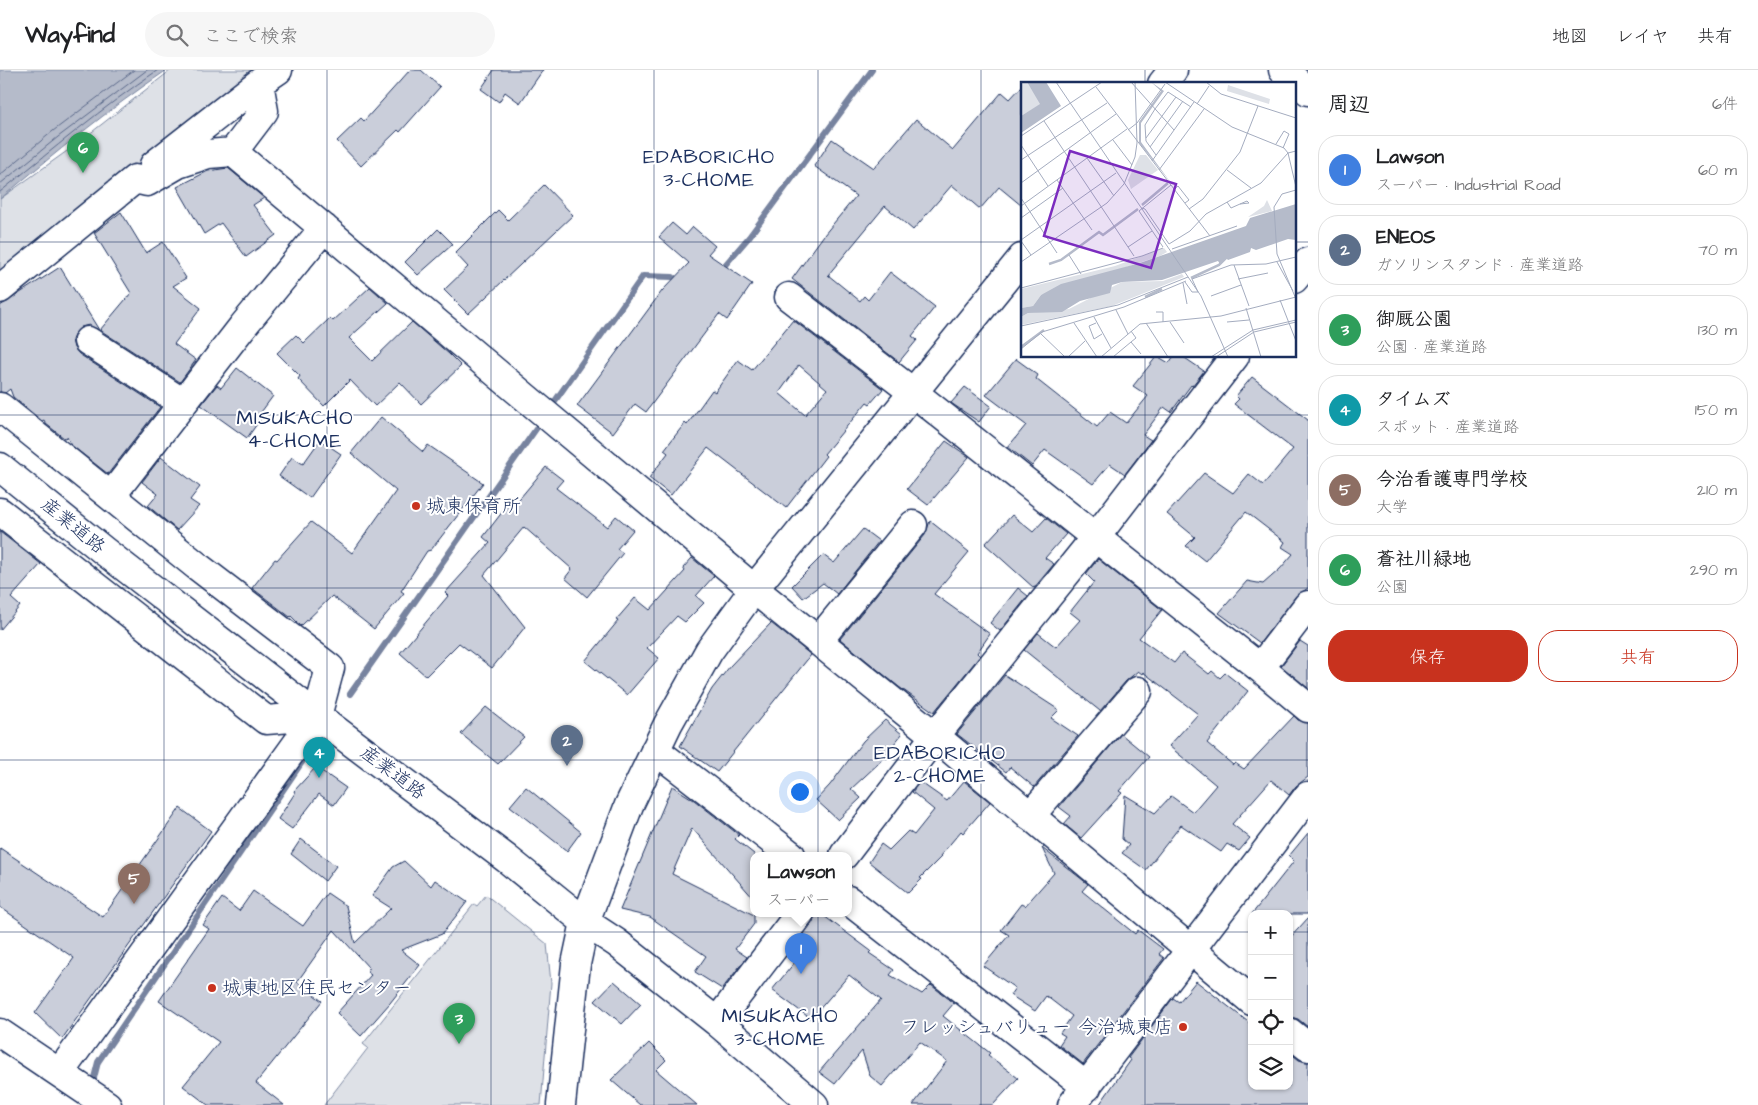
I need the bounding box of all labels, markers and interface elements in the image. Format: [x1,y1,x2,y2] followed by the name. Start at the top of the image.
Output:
[145,12,495,57] search box
[25,18,115,52] text: Wayfind
[163,21,191,49] icon: search
[203,23,298,50] text: ここで検索
[1552,24,1588,49] text: 地図
[1616,24,1669,49] text: レイヤ
[1697,24,1733,49] text: 共有
[1021,82,1296,358] inset map
[1328,90,1370,119] text: 周辺
[1712,93,1738,115] text: 6件
[67,132,99,173] pin: 6
[643,143,775,194] district label: EDABORICHO 3-CHOME
[1376,144,1444,171] text: Lawson
[1344,159,1346,181] text: 1
[1698,159,1737,181] text: 60 m
[1376,174,1561,196] text: スーパー · Industrial Road
[1376,224,1435,251] text: ENEOS
[1340,239,1350,261] text: 2
[1698,239,1737,261] text: 70 m
[1376,254,1583,276] text: ガソリンスタンド · 産業道路
[1376,306,1452,333] text: 御厩公園
[1341,319,1349,341] text: 3
[1698,319,1737,341] text: 130 m
[1376,336,1487,358] text: 公園 · 産業道路
[1376,386,1450,413] text: タイムズ
[1340,399,1350,421] text: 4
[1695,399,1737,421] text: 150 m
[236,404,354,455] district label: MISUKACHO 4-CHOME
[1376,416,1519,438] text: スポット · 産業道路
[1376,466,1528,493] text: 今治看護専門学校
[1339,479,1351,501] text: 5
[1697,479,1737,501] text: 210 m
[35,492,111,560] street label: 産業道路
[426,493,521,520] place label: 城東保育所
[1376,496,1408,518] text: 大学
[410,500,422,512] marker: 城東保育所
[1376,546,1471,573] text: 蒼社川緑地
[1340,559,1350,581] text: 6
[1690,559,1737,581] text: 290 m
[1376,576,1408,598] text: 公園
[1328,630,1528,682] button: 保存
[1538,630,1738,682] button: 共有
[551,725,583,766] pin: 2
[303,737,335,778] pin: 4
[355,739,431,807] street label: 産業道路
[874,739,1006,790] district label: EDABORICHO 2-CHOME
[787,779,813,805] your location
[750,852,852,917] popup
[767,859,835,886] text: Lawson
[118,863,150,904] pin: 5
[767,889,830,911] text: スーパー
[1248,910,1293,1090] map controls
[1248,910,1293,955] button: +
[785,933,817,974] pin: 1
[1248,955,1293,1000] button: −
[222,975,411,1002] place label: 城東地区住民センター
[206,982,218,994] marker: 城東地区住民センター
[1248,1000,1293,1045] button: locate
[721,1002,839,1053] district label: MISUKACHO 3-CHOME
[443,1003,475,1044] pin: 3
[901,1014,1173,1041] place label: フレッシュバリュー 今治城東店
[1177,1021,1189,1033] marker: フレッシュバリュー 今治城東店
[1248,1045,1293,1090] button: layers

